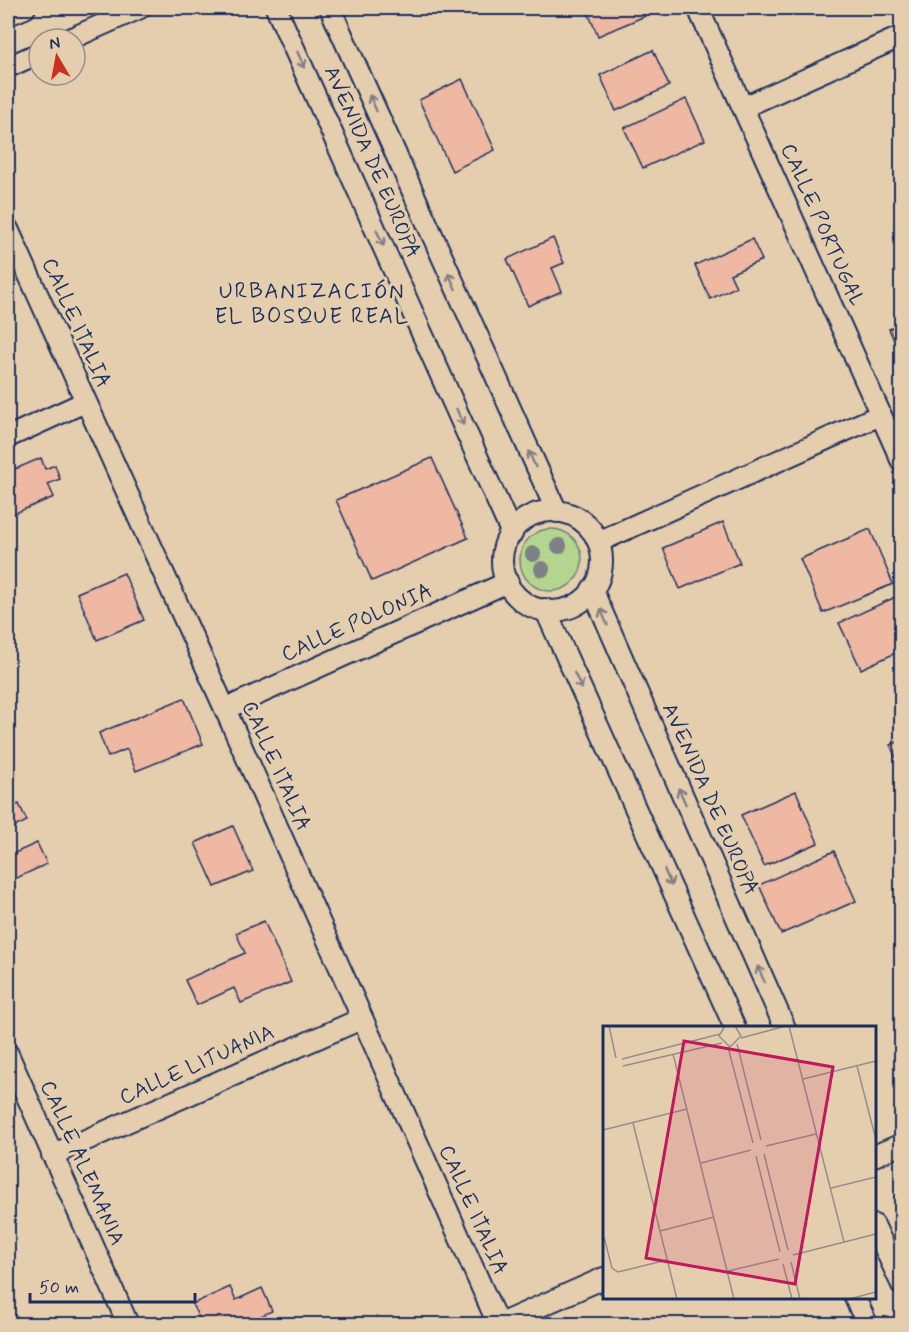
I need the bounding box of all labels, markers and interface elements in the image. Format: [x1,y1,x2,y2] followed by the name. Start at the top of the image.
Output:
[27,27,87,87] north arrow
[48,32,62,55] text: N
[296,51,307,69] one-way arrow
[317,62,427,262] street label: AVENIDA DE EUROPA
[366,95,378,113] one-way arrow
[774,139,871,311] street label: CALLE PORTUGAL
[375,229,387,247] one-way arrow
[35,254,117,392] street label: CALLE ITALIA
[446,273,458,291] one-way arrow
[214,278,410,331] district label: URBANIZACIÓN EL BOSQUE REAL
[454,407,466,425] one-way arrow
[526,450,537,469] one-way arrow
[277,577,437,669] street label: CALLE POLONIA
[598,608,609,627] one-way arrow
[573,672,585,690] one-way arrow
[235,697,317,835] street label: CALLE ITALIA
[655,699,765,899] street label: AVENIDA DE EUROPA
[676,787,687,805] one-way arrow
[663,868,675,886] one-way arrow
[755,965,766,984] one-way arrow
[115,1018,279,1112] street label: CALLE LITUANIA
[603,1026,876,1299] inset map
[33,1076,131,1250] street label: CALLE ALEMANIA
[432,1141,514,1279] street label: CALLE ITALIA
[30,1266,195,1304] scale bar
[39,1276,79,1300] text: 50 m

